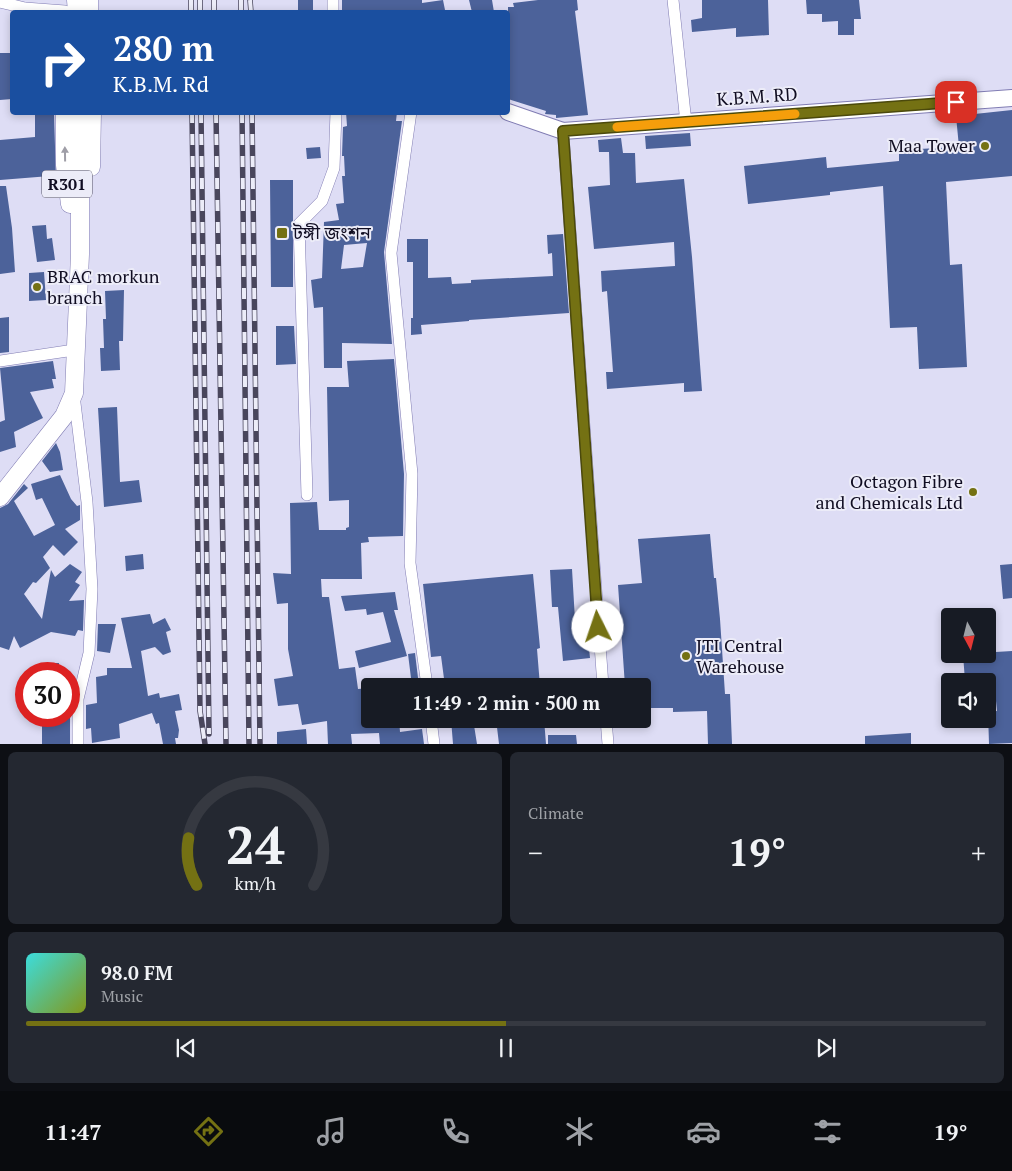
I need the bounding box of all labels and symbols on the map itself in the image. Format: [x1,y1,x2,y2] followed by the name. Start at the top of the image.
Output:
[716,81,798,111] street label: K.B.M. RD
[935,81,977,123] pin
[888,133,975,157] place label: Maa Tower
[979,140,991,152] marker: Maa Tower
[61,146,69,162] one-way arrow
[42,170,92,198] road number: R301
[292,220,372,244] place label: টঙ্গী জংশন
[275,226,289,240] marker: টঙ্গী জংশন
[47,264,160,309] place label: BRAC morkun branch
[31,281,43,293] marker: BRAC morkun branch
[816,469,963,514] place label: Octagon Fibre and Chemicals Ltd
[967,486,979,498] marker: Octagon Fibre and Chemicals Ltd
[571,600,623,652] position arrow
[941,608,996,662] north arrow
[696,633,784,678] place label: JTI Central Warehouse
[680,650,692,662] marker: JTI Central Warehouse
[15,662,80,727] speed limit sign: 30

